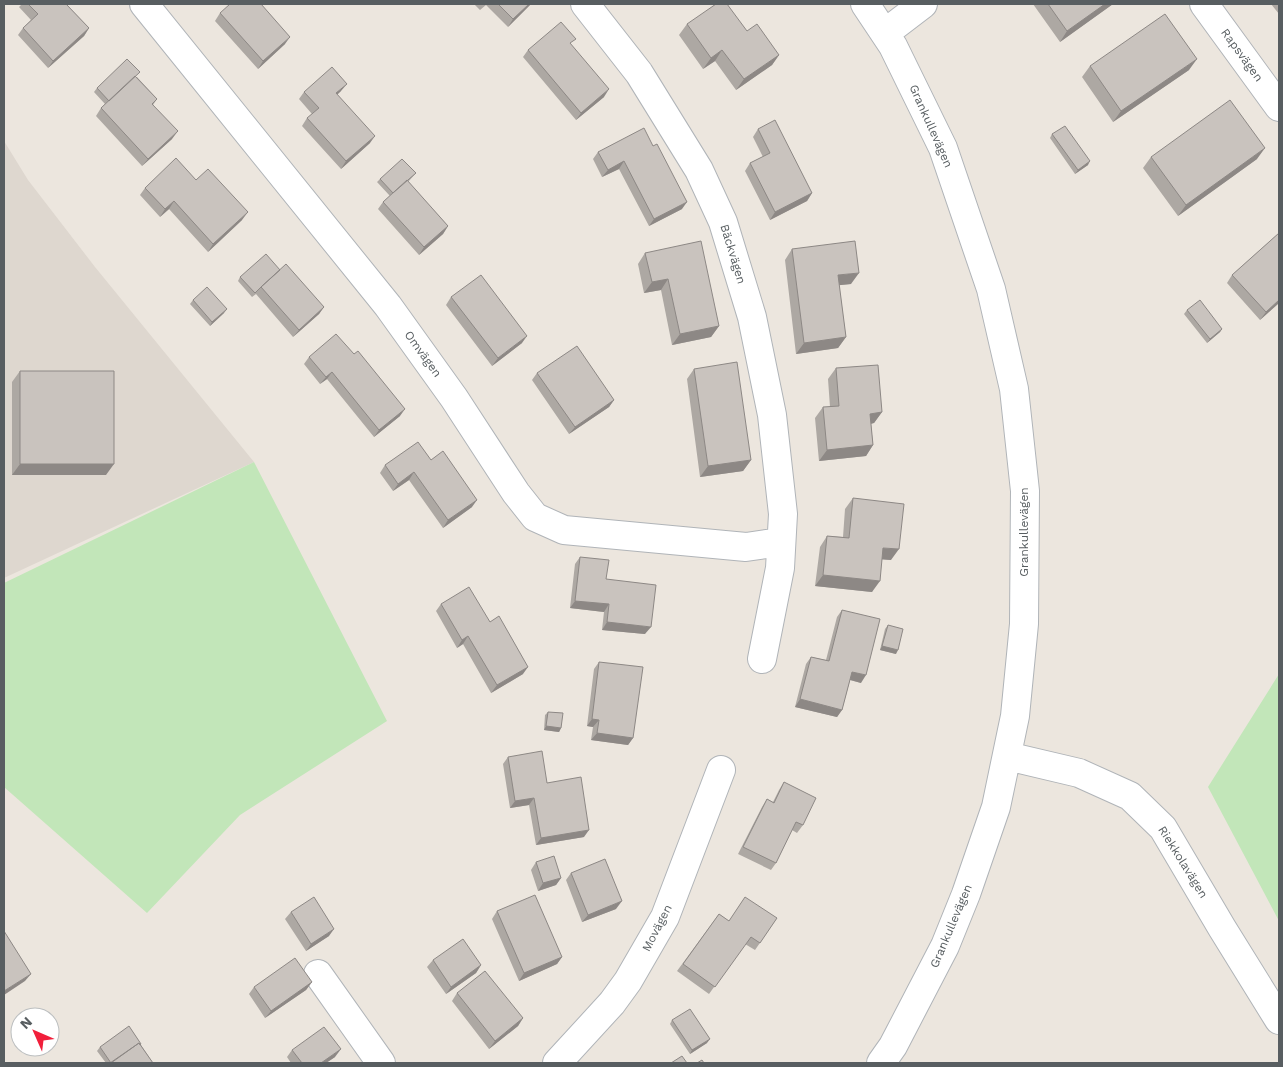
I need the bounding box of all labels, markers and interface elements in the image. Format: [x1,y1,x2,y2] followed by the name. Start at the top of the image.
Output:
[1218,26,1266,84] street label: Rapsvägen
[906,82,956,170] street label: Grankullevägen
[717,222,749,286] street label: Bäckvägen
[402,328,444,380] street label: Omvägen
[1017,487,1031,577] street label: Grankullevägen
[1155,823,1211,901] street label: Riekkolavägen
[927,882,975,970] street label: Grankullevägen
[639,902,675,954] street label: Movägen
[10,1007,60,1057] north arrow
[16,1013,35,1032] text: N

